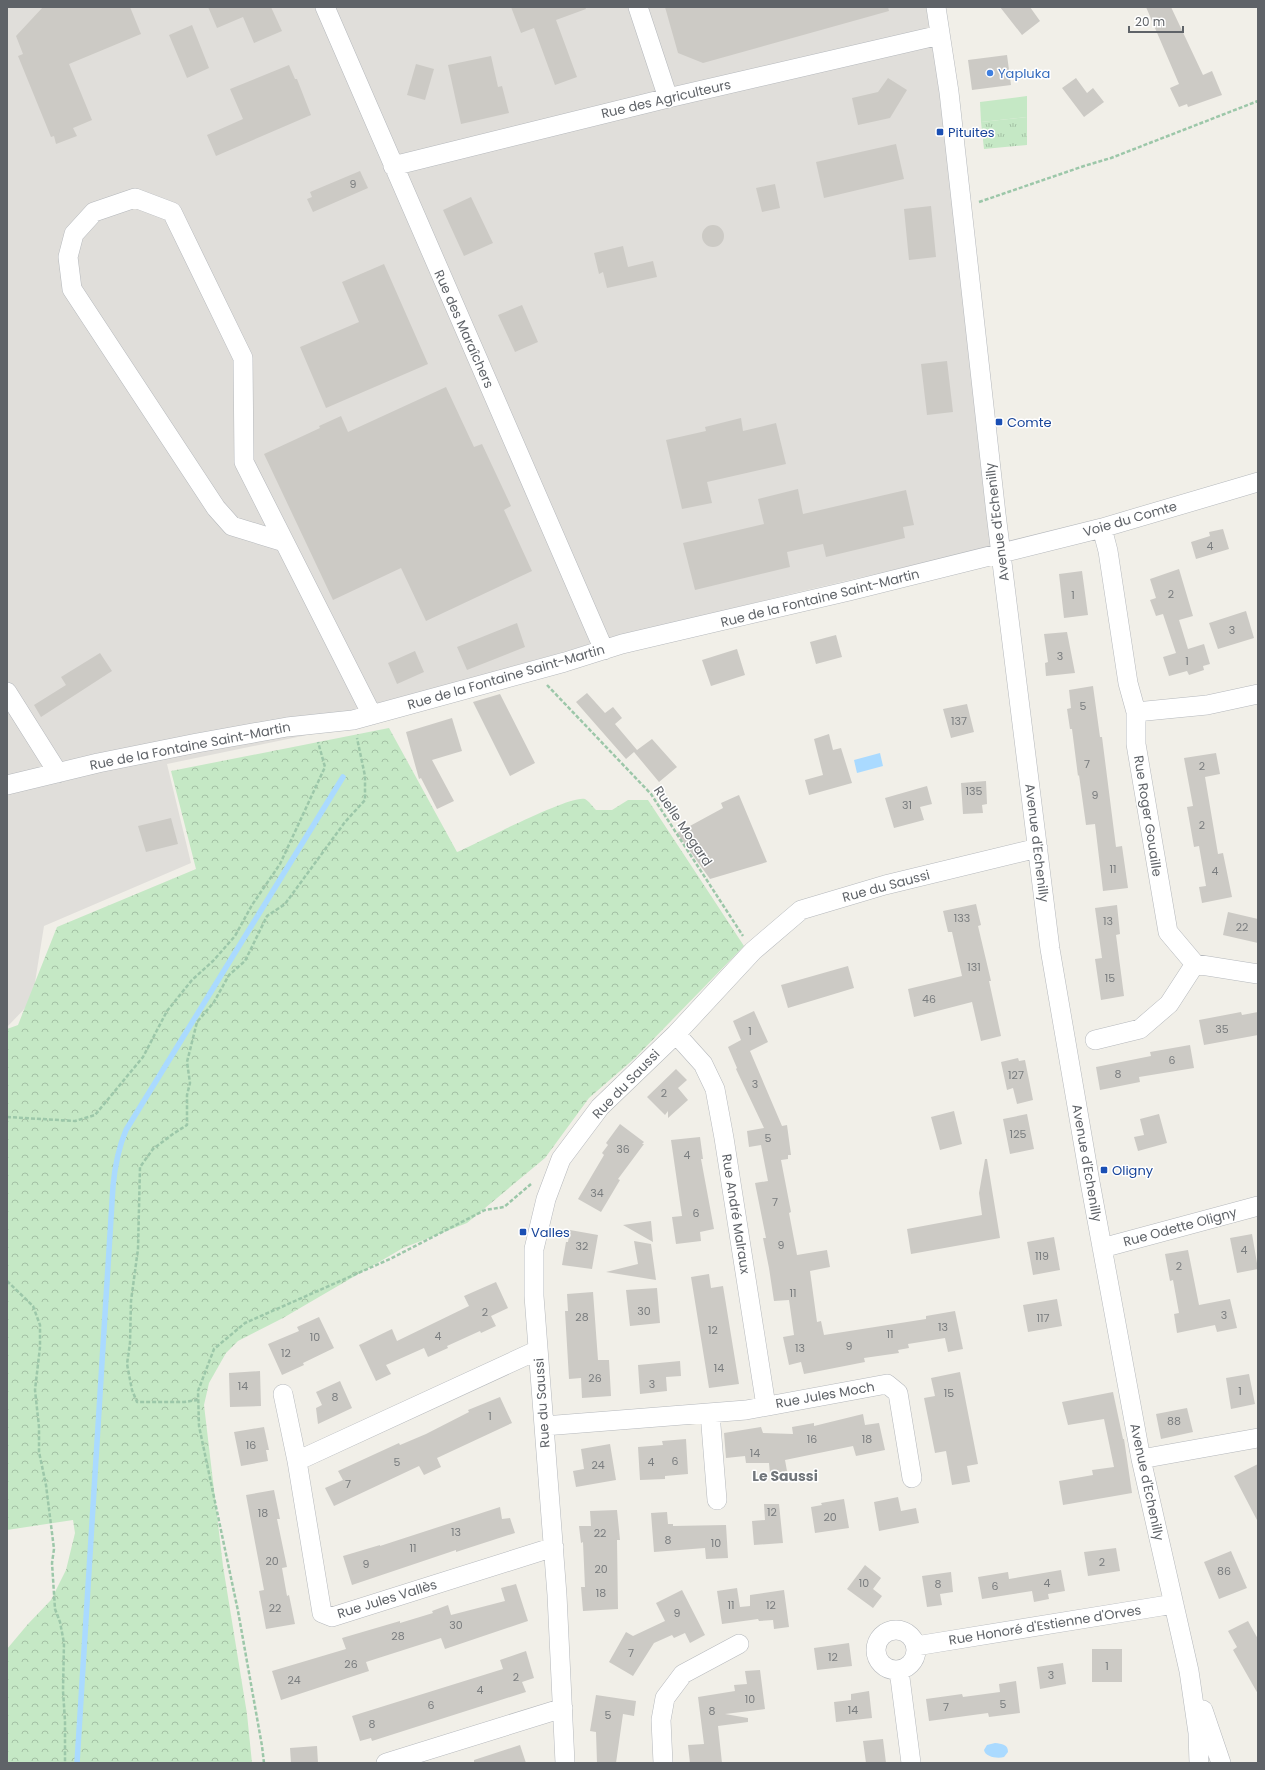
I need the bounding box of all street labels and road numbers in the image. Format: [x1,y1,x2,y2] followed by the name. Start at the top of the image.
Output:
[599,75,733,123] street label: Rue des Agriculteurs
[429,267,499,391] street label: Rue des Maraîchers
[980,461,1014,582] street label: Avenue d'Echenilly
[1081,497,1179,541] street label: Voie du Comte
[719,564,921,632] street label: Rue de la Fontaine Saint-Martin
[405,640,607,714] street label: Rue de la Fontaine Saint-Martin
[88,717,292,775] street label: Rue de la Fontaine Saint-Martin
[1129,754,1167,878] street label: Rue Roger Gouaille
[649,782,717,870] street label: Ruelle Mogard
[1020,783,1054,904] street label: Avenue d'Echenilly
[840,865,932,907] street label: Rue du Saussi
[588,1045,664,1123] street label: Rue du Saussi
[1067,1103,1107,1224] street label: Avenue d'Echenilly
[717,1153,755,1276] street label: Rue André Malraux
[1121,1203,1240,1251] street label: Rue Odette Oligny
[529,1358,555,1448] street label: Rue du Saussi
[774,1377,876,1413] street label: Rue Jules Moch
[1125,1422,1169,1543] street label: Avenue d'Echenilly
[335,1575,439,1623] street label: Rue Jules Vallès
[947,1600,1143,1650] street label: Rue Honoré d'Estienne d'Orves

